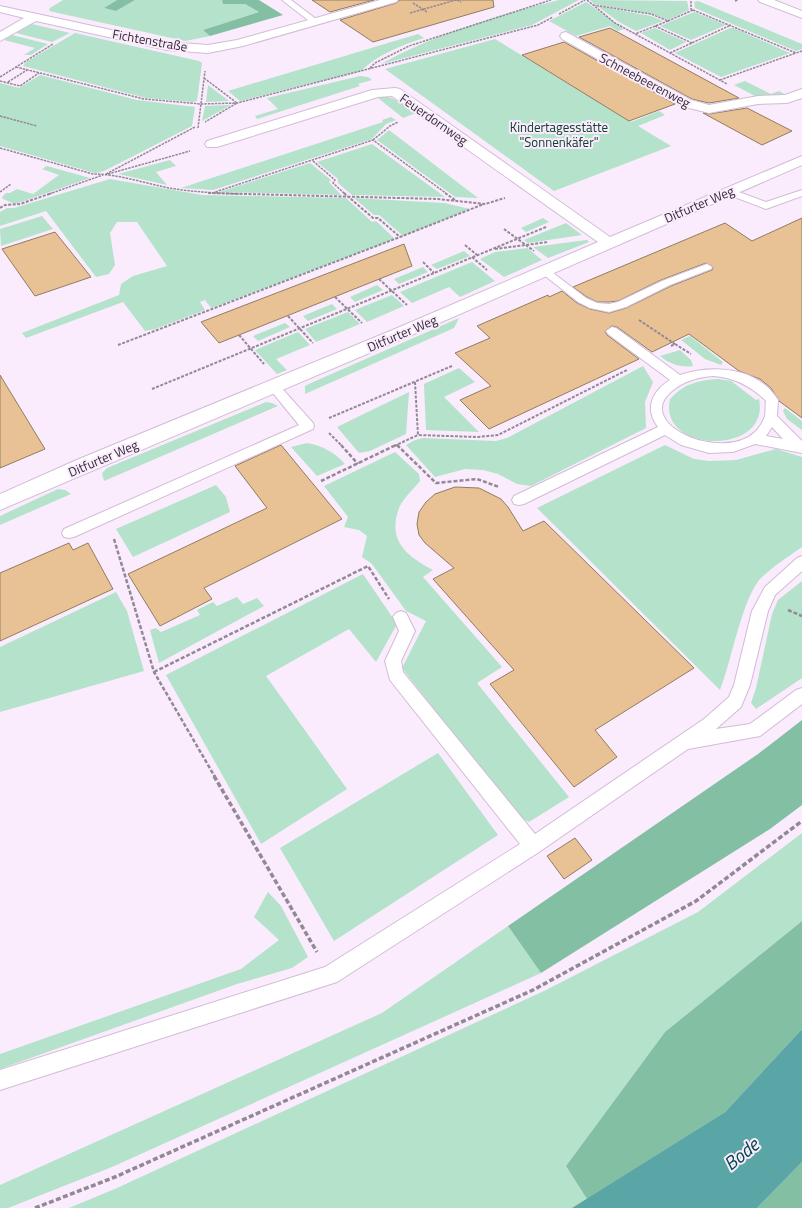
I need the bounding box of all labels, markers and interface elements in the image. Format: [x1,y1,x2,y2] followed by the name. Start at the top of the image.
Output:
[111,24,189,56] street label: Fichtenstraße
[596,48,694,113] street label: Schneebeerenweg
[396,88,472,150] street label: Feuerdornweg
[510,117,608,152] park label: Kindertagesstätte "Sonnenkäfer"
[661,180,737,228] street label: Ditfurter Weg
[364,309,440,357] street label: Ditfurter Weg
[65,434,141,482] street label: Ditfurter Weg
[717,1129,766,1177] water label: Bode

